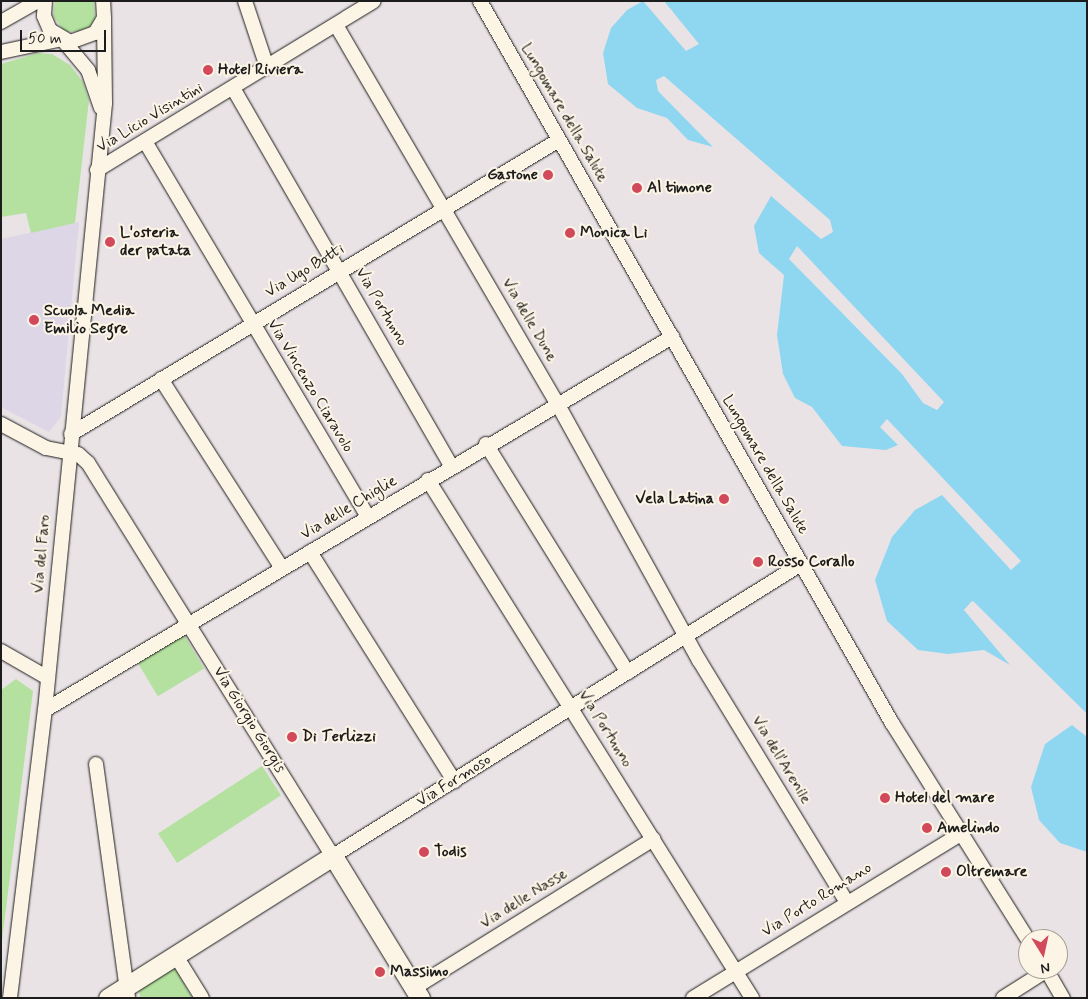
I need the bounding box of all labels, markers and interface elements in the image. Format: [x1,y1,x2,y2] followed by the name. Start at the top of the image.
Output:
[22,20,109,52] scale bar
[28,29,62,49] text: 50 m
[517,41,611,185] street label: Lungomare della Salute
[218,60,303,80] place label: Hotel Riviera
[202,64,214,76] marker: Hotel Riviera
[93,79,207,157] street label: Via Licio Visintini
[487,165,538,185] place label: Gastone
[542,169,554,181] marker: Gastone
[647,178,712,198] place label: Al timone
[631,182,643,194] marker: Al timone
[120,223,190,261] place label: L'osteria der patata
[580,223,647,243] place label: Monica Li
[564,227,576,239] marker: Monica Li
[104,236,116,248] marker: L'osteria der patata
[261,240,349,302] street label: Via Ugo Botti
[351,265,411,349] street label: Via Portunno
[497,274,561,366] street label: Via delle Dune
[44,301,134,339] place label: Scuola Media Emilio Segre
[28,314,40,326] marker: Scuola Media Emilio Segre
[263,316,357,456] street label: Via Vincenzo Ciaravolo
[718,393,812,537] street label: Lungomare della Salute
[297,472,401,544] street label: Via delle Chiglie
[637,489,714,509] place label: Vela Latina
[718,493,730,505] marker: Vela Latina
[29,514,55,594] street label: Via del Faro
[768,552,854,572] place label: Rosso Corallo
[752,556,764,568] marker: Rosso Corallo
[208,663,290,777] street label: Via Giorgio Giorgis
[574,687,636,771] street label: Via Portunno
[747,712,815,808] street label: Via dell'Arenile
[302,727,371,747] place label: Di Terlizzi
[286,731,298,743] marker: Di Terlizzi
[413,750,495,812] street label: Via Formoso
[895,788,990,808] place label: Hotel del mare
[879,792,891,804] marker: Hotel del mare
[937,818,1000,838] place label: Amelindo
[921,822,933,834] marker: Amelindo
[434,842,467,862] place label: Todis
[418,846,430,858] marker: Todis
[760,859,874,941] street label: Via Porto Romano
[956,862,1027,882] place label: Oltremare
[477,864,571,934] street label: Via delle Nasse
[940,866,952,878] marker: Oltremare
[1018,929,1068,979] north arrow
[1039,958,1052,977] text: N
[390,962,448,982] place label: Massimo
[374,966,386,978] marker: Massimo

